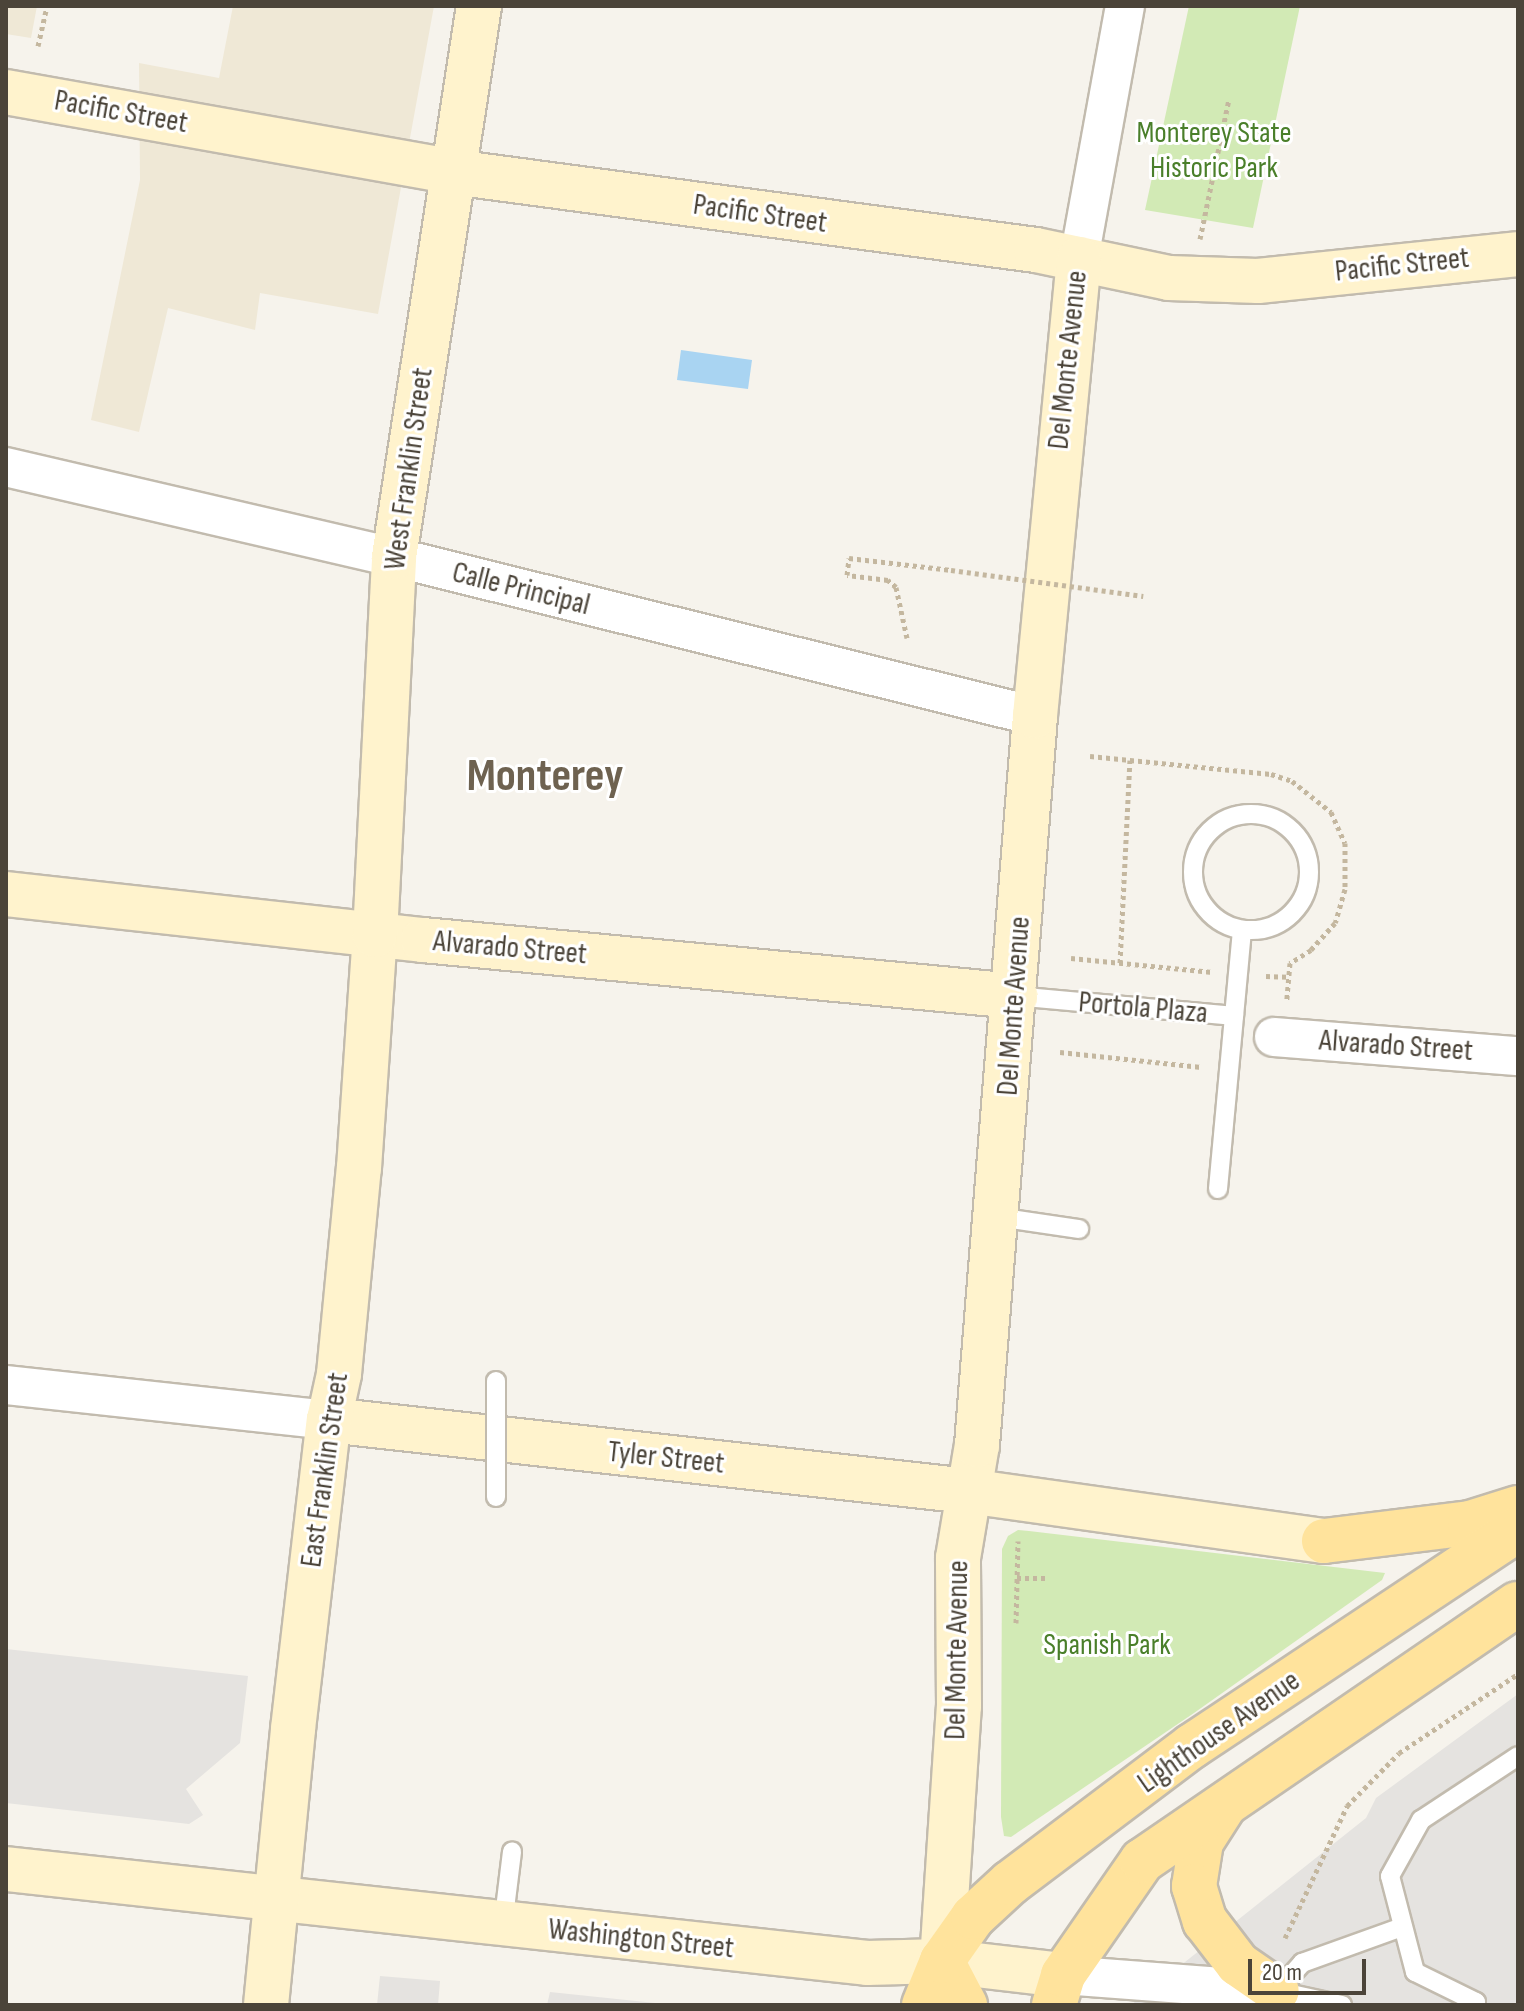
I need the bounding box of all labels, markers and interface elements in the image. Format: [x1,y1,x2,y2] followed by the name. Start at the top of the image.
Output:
[52,83,190,141] street label: Pacific Street
[1137,115,1291,186] park label: Monterey State Historic Park
[691,187,829,241] street label: Pacific Street
[1333,240,1471,290] street label: Pacific Street
[1041,269,1095,451] street label: Del Monte Avenue
[377,366,441,572] street label: West Franklin Street
[449,555,593,623] street label: Calle Principal
[467,749,623,805] district label: Monterey
[990,915,1038,1097] street label: Del Monte Avenue
[432,923,588,973] street label: Alvarado Street
[1077,984,1209,1032] street label: Portola Plaza
[1318,1023,1474,1069] street label: Alvarado Street
[294,1370,356,1570] street label: East Franklin Street
[606,1434,726,1482] street label: Tyler Street
[937,1560,977,1740] street label: Del Monte Avenue
[1043,1627,1171,1663] park label: Spanish Park
[1131,1663,1307,1801] street label: Lighthouse Avenue
[546,1911,736,1967] street label: Washington Street
[1252,1943,1370,1993] scale bar
[1262,1958,1302,1987] text: 20 m

